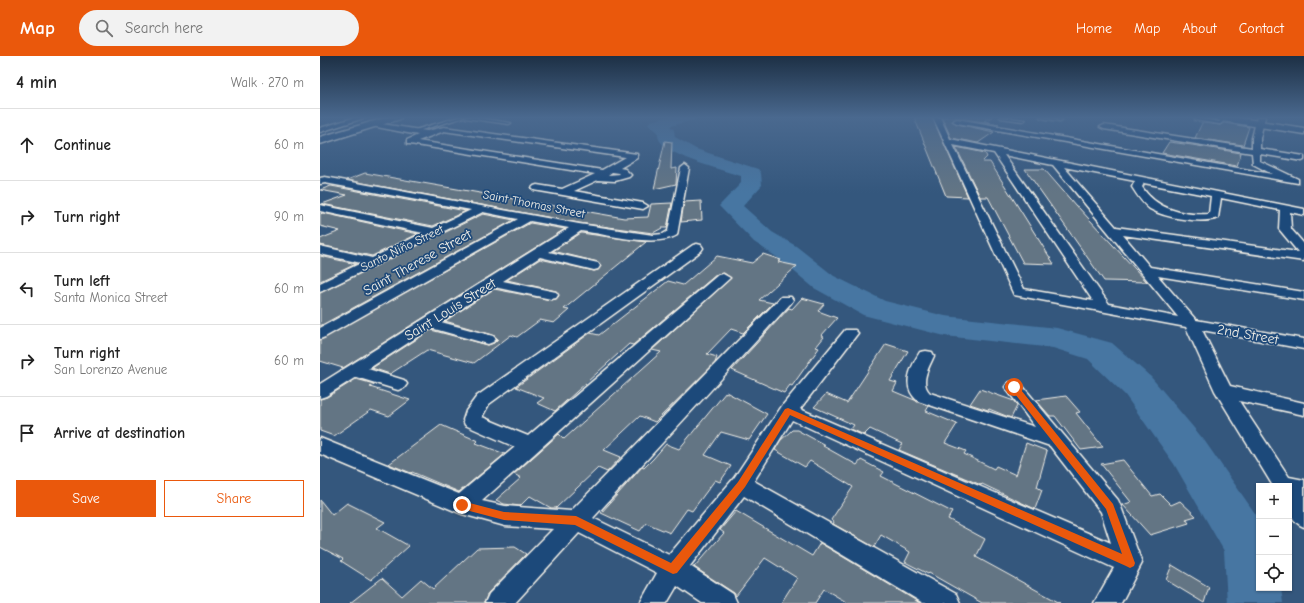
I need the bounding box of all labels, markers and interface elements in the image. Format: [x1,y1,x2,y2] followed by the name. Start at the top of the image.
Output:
[79,10,359,46] search box
[20,17,55,39] text: Map
[93,17,115,39] icon: search
[125,19,203,37] text: Search here
[1076,20,1112,37] text: Home
[1134,20,1160,37] text: Map
[1182,20,1217,37] text: About
[1239,20,1284,37] text: Contact
[16,73,57,92] text: 4 min
[231,75,304,90] text: Walk · 270 m
[16,134,38,156] icon: ahead
[54,136,111,154] text: Continue
[274,137,304,152] text: 60 m
[482,187,587,221] street label: Saint Thomas Street
[16,206,38,228] icon: right
[54,208,120,226] text: Turn right
[274,209,304,224] text: 90 m
[358,222,446,274] street label: Santo Niño Street
[360,225,475,299] street label: Saint Therese Street
[54,272,110,290] text: Turn left
[401,274,500,344] street label: Saint Louis Street
[16,278,38,300] icon: left
[274,281,304,296] text: 60 m
[54,290,167,305] text: Santa Monica Street
[1216,321,1281,348] street label: 2nd Street
[54,344,120,362] text: Turn right
[16,350,38,372] icon: right
[274,353,304,368] text: 60 m
[54,362,167,377] text: San Lorenzo Avenue
[1005,378,1023,396] route start
[16,422,38,444] icon: arrive
[54,424,185,442] text: Arrive at destination
[16,480,156,517] button: Save
[164,480,304,517] button: Share
[1256,483,1292,591] map controls
[1256,483,1292,519] button: +
[453,496,471,514] route end
[1256,519,1292,555] button: −
[1256,555,1292,591] button: locate

